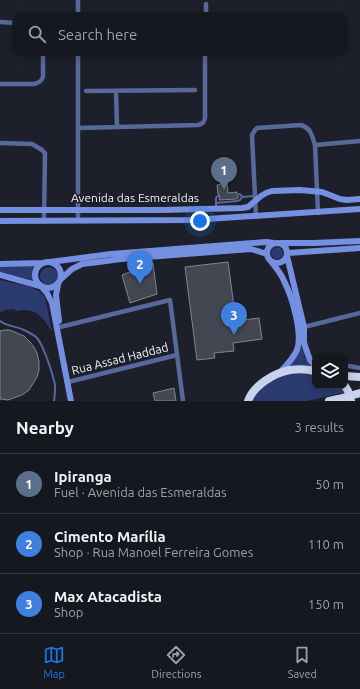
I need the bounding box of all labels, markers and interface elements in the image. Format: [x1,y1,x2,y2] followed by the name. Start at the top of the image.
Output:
[12,12,348,56] search box
[26,23,48,45] icon: search
[58,26,137,43] text: Search here
[211,157,237,190] pin: 1
[71,191,199,204] street label: Avenida das Esmeraldas
[190,211,210,231] your location
[127,251,153,284] pin: 2
[221,302,247,335] pin: 3
[70,340,170,377] street label: Rua Assad Haddad
[312,353,348,389] map controls
[312,353,348,389] button: layers
[16,418,74,437] text: Nearby
[294,420,344,434] text: 3 results
[54,468,112,485] text: Ipiranga
[25,477,33,491] text: 1
[315,477,344,491] text: 50 m
[54,485,227,499] text: Fuel · Avenida das Esmeraldas
[54,528,166,545] text: Cimento Marília
[25,537,33,551] text: 2
[308,537,344,551] text: 110 m
[54,545,253,559] text: Shop · Rua Manoel Ferreira Gomes
[54,588,162,605] text: Max Atacadista
[25,597,33,611] text: 3
[308,597,344,611] text: 150 m
[54,605,83,619] text: Shop
[43,644,65,680] tab: Map
[151,644,201,680] tab: Directions
[288,644,317,680] tab: Saved

